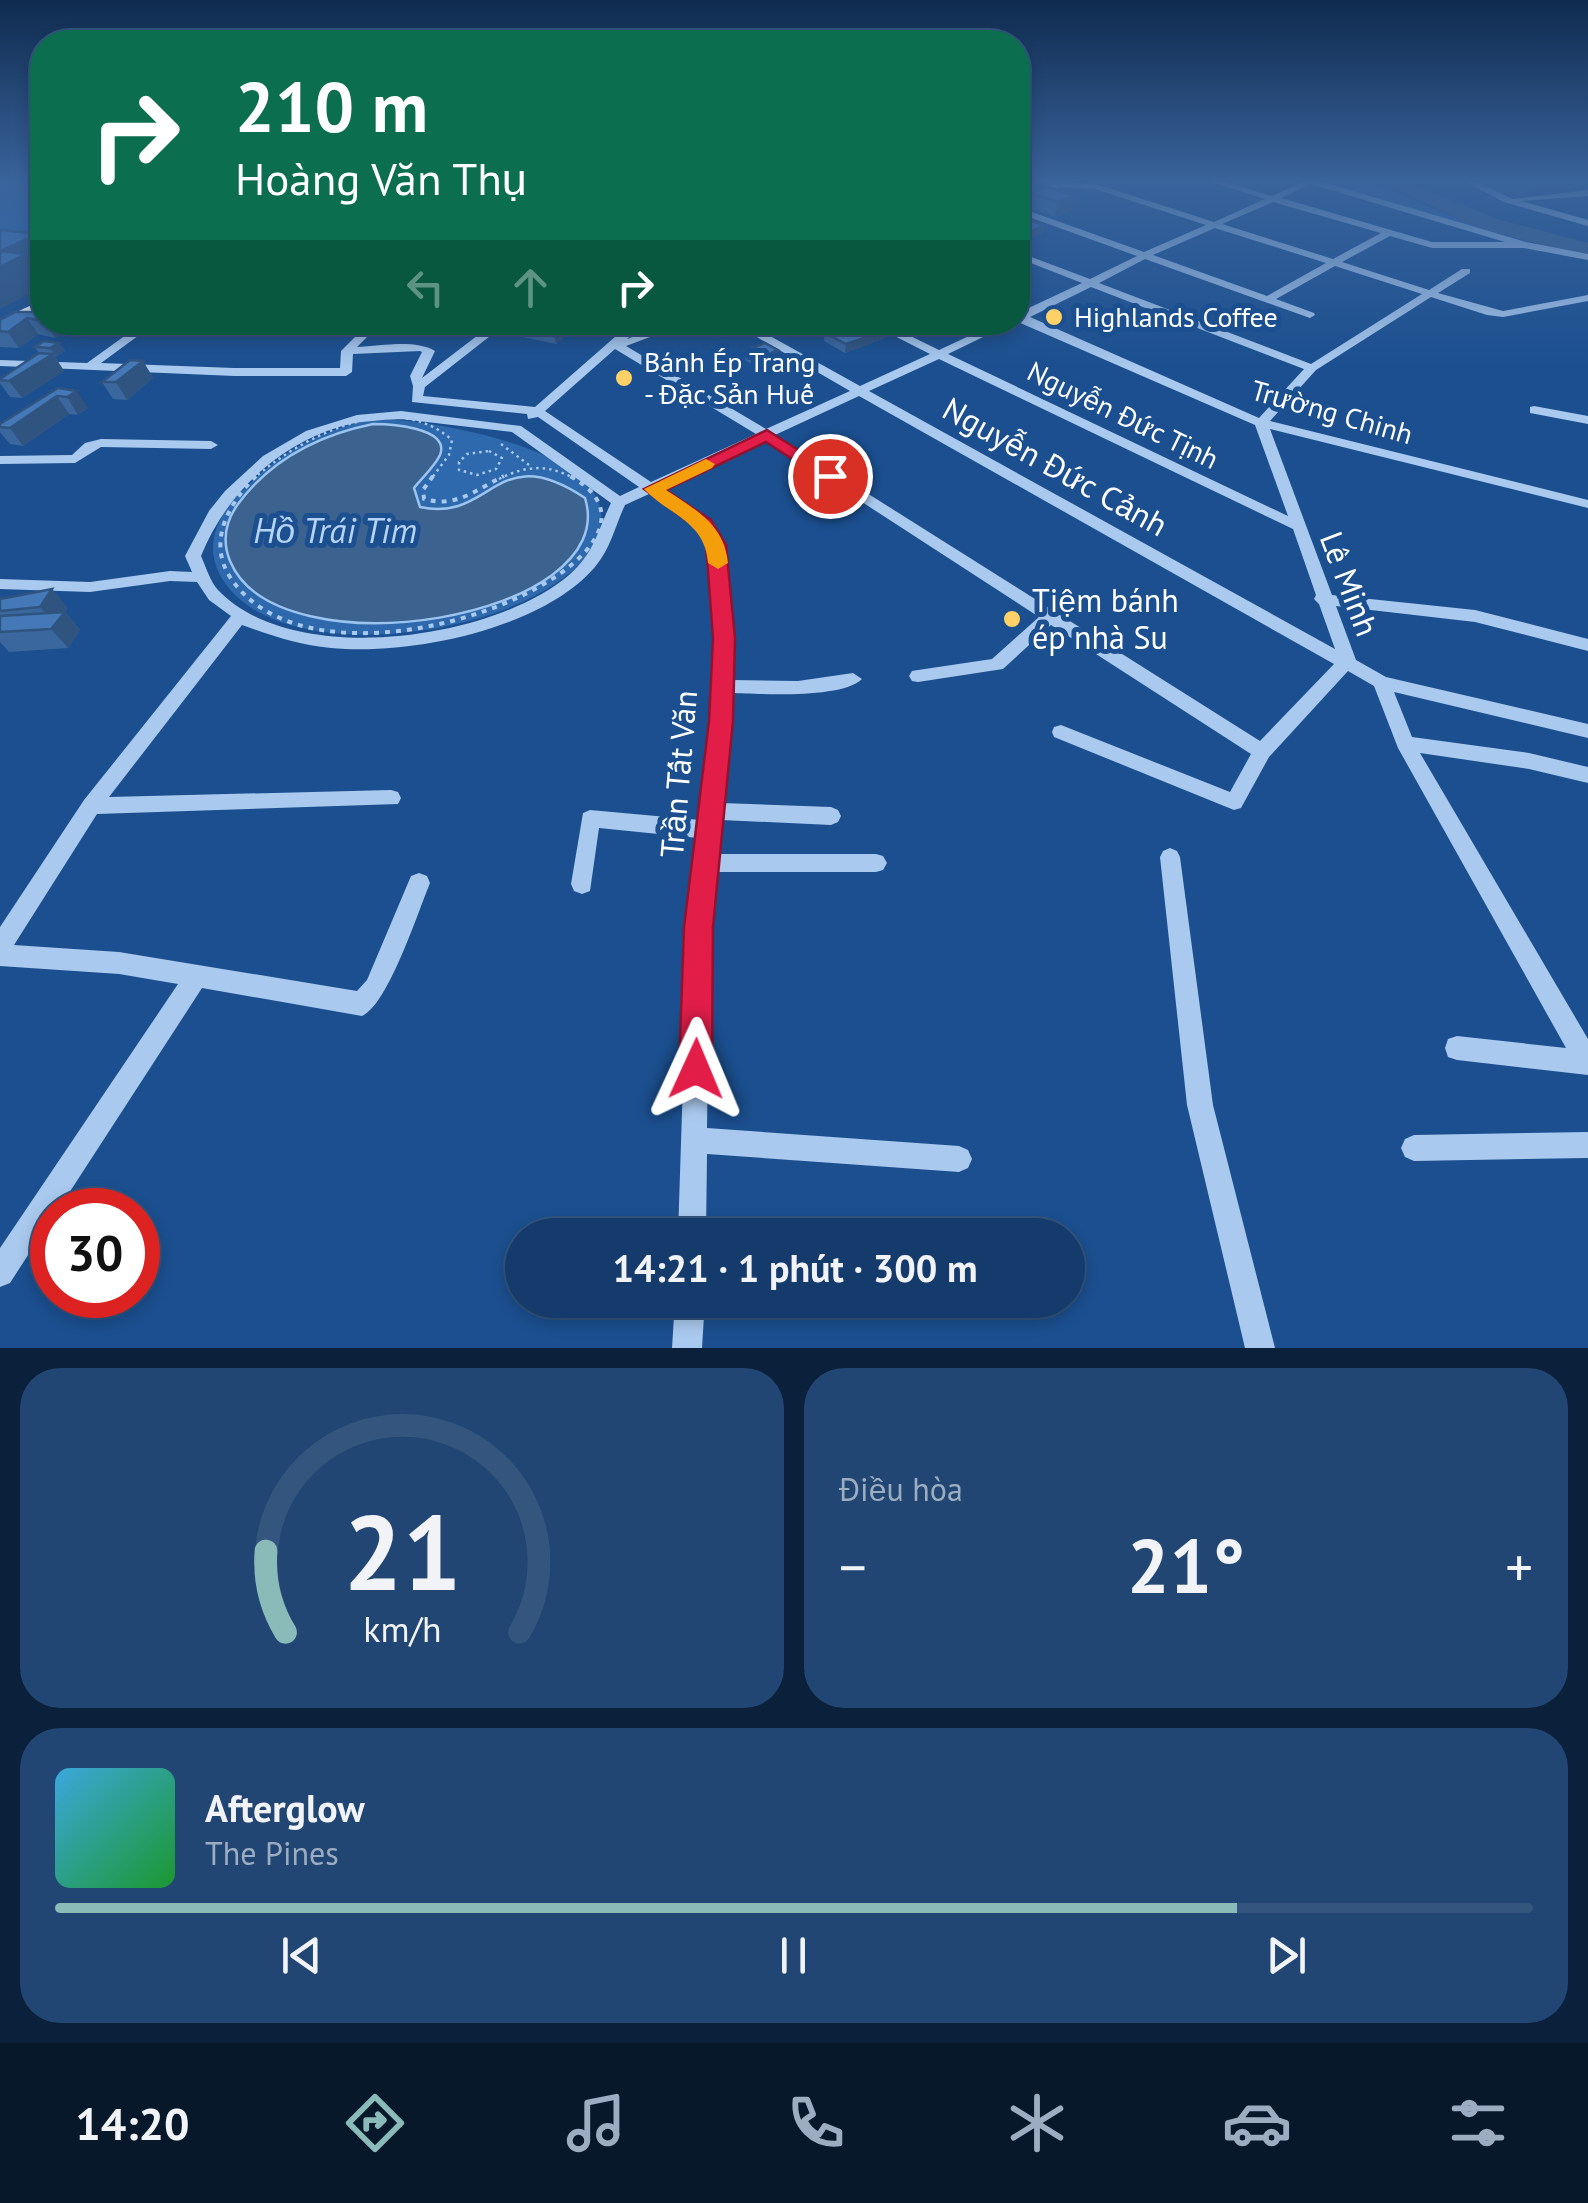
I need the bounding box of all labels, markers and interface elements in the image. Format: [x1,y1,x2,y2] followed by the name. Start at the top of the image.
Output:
[235,61,428,151] text: 210 m
[70,70,200,200] icon: right
[235,149,527,207] text: Hoàng Văn Thụ
[398,260,453,315] icon: left
[503,260,558,315] icon: ahead
[608,260,663,315] icon: right
[1074,298,1278,335] place label: Highlands Coffee
[1043,306,1065,328] marker: Highlands Coffee
[644,343,815,412] place label: Bánh Ép Trang - Đặc Sản Huế
[1021,352,1225,477] street label: Nguyễn Đức Tịnh
[613,367,635,389] marker: Bánh Ép Trang - Đặc Sản Huế
[1247,371,1417,452] street label: Trường Chinh
[936,387,1175,545] street label: Nguyễn Đức Cảnh
[788,434,873,519] pin
[803,449,858,504] icon: arrive
[253,507,417,553] water label: Hồ Trái Tim
[1311,526,1389,642] street label: Lê Minh
[1032,579,1179,658] place label: Tiệm bánh ép nhà Su
[1001,608,1023,630] marker: Tiệm bánh ép nhà Su
[650,688,706,859] street label: Trần Tất Văn
[644,1017,748,1121] position arrow
[30,1188,160,1318] speed limit sign: 30
[612,1243,978,1292] text: 14:21 · 1 phút · 300 m
[839,1468,963,1510] text: Điều hòa
[343,1484,461,1619] text: 21
[1127,1517,1245,1614] text: 21°
[839,1531,867,1602] text: −
[1505,1531,1533,1602] text: +
[363,1606,441,1652] text: km/h
[205,1783,365,1832] text: Afterglow
[205,1832,339,1874] text: The Pines
[274,1928,329,1983] icon: previous
[766,1928,821,1983] icon: pause
[1259,1928,1314,1983] icon: next
[340,2088,410,2158] icon: directions
[561,2088,631,2158] icon: music
[781,2088,851,2158] icon: phone
[1002,2088,1072,2158] icon: climate
[1222,2088,1292,2158] icon: car
[1443,2088,1513,2158] icon: filters
[75,2094,189,2152] text: 14:20

